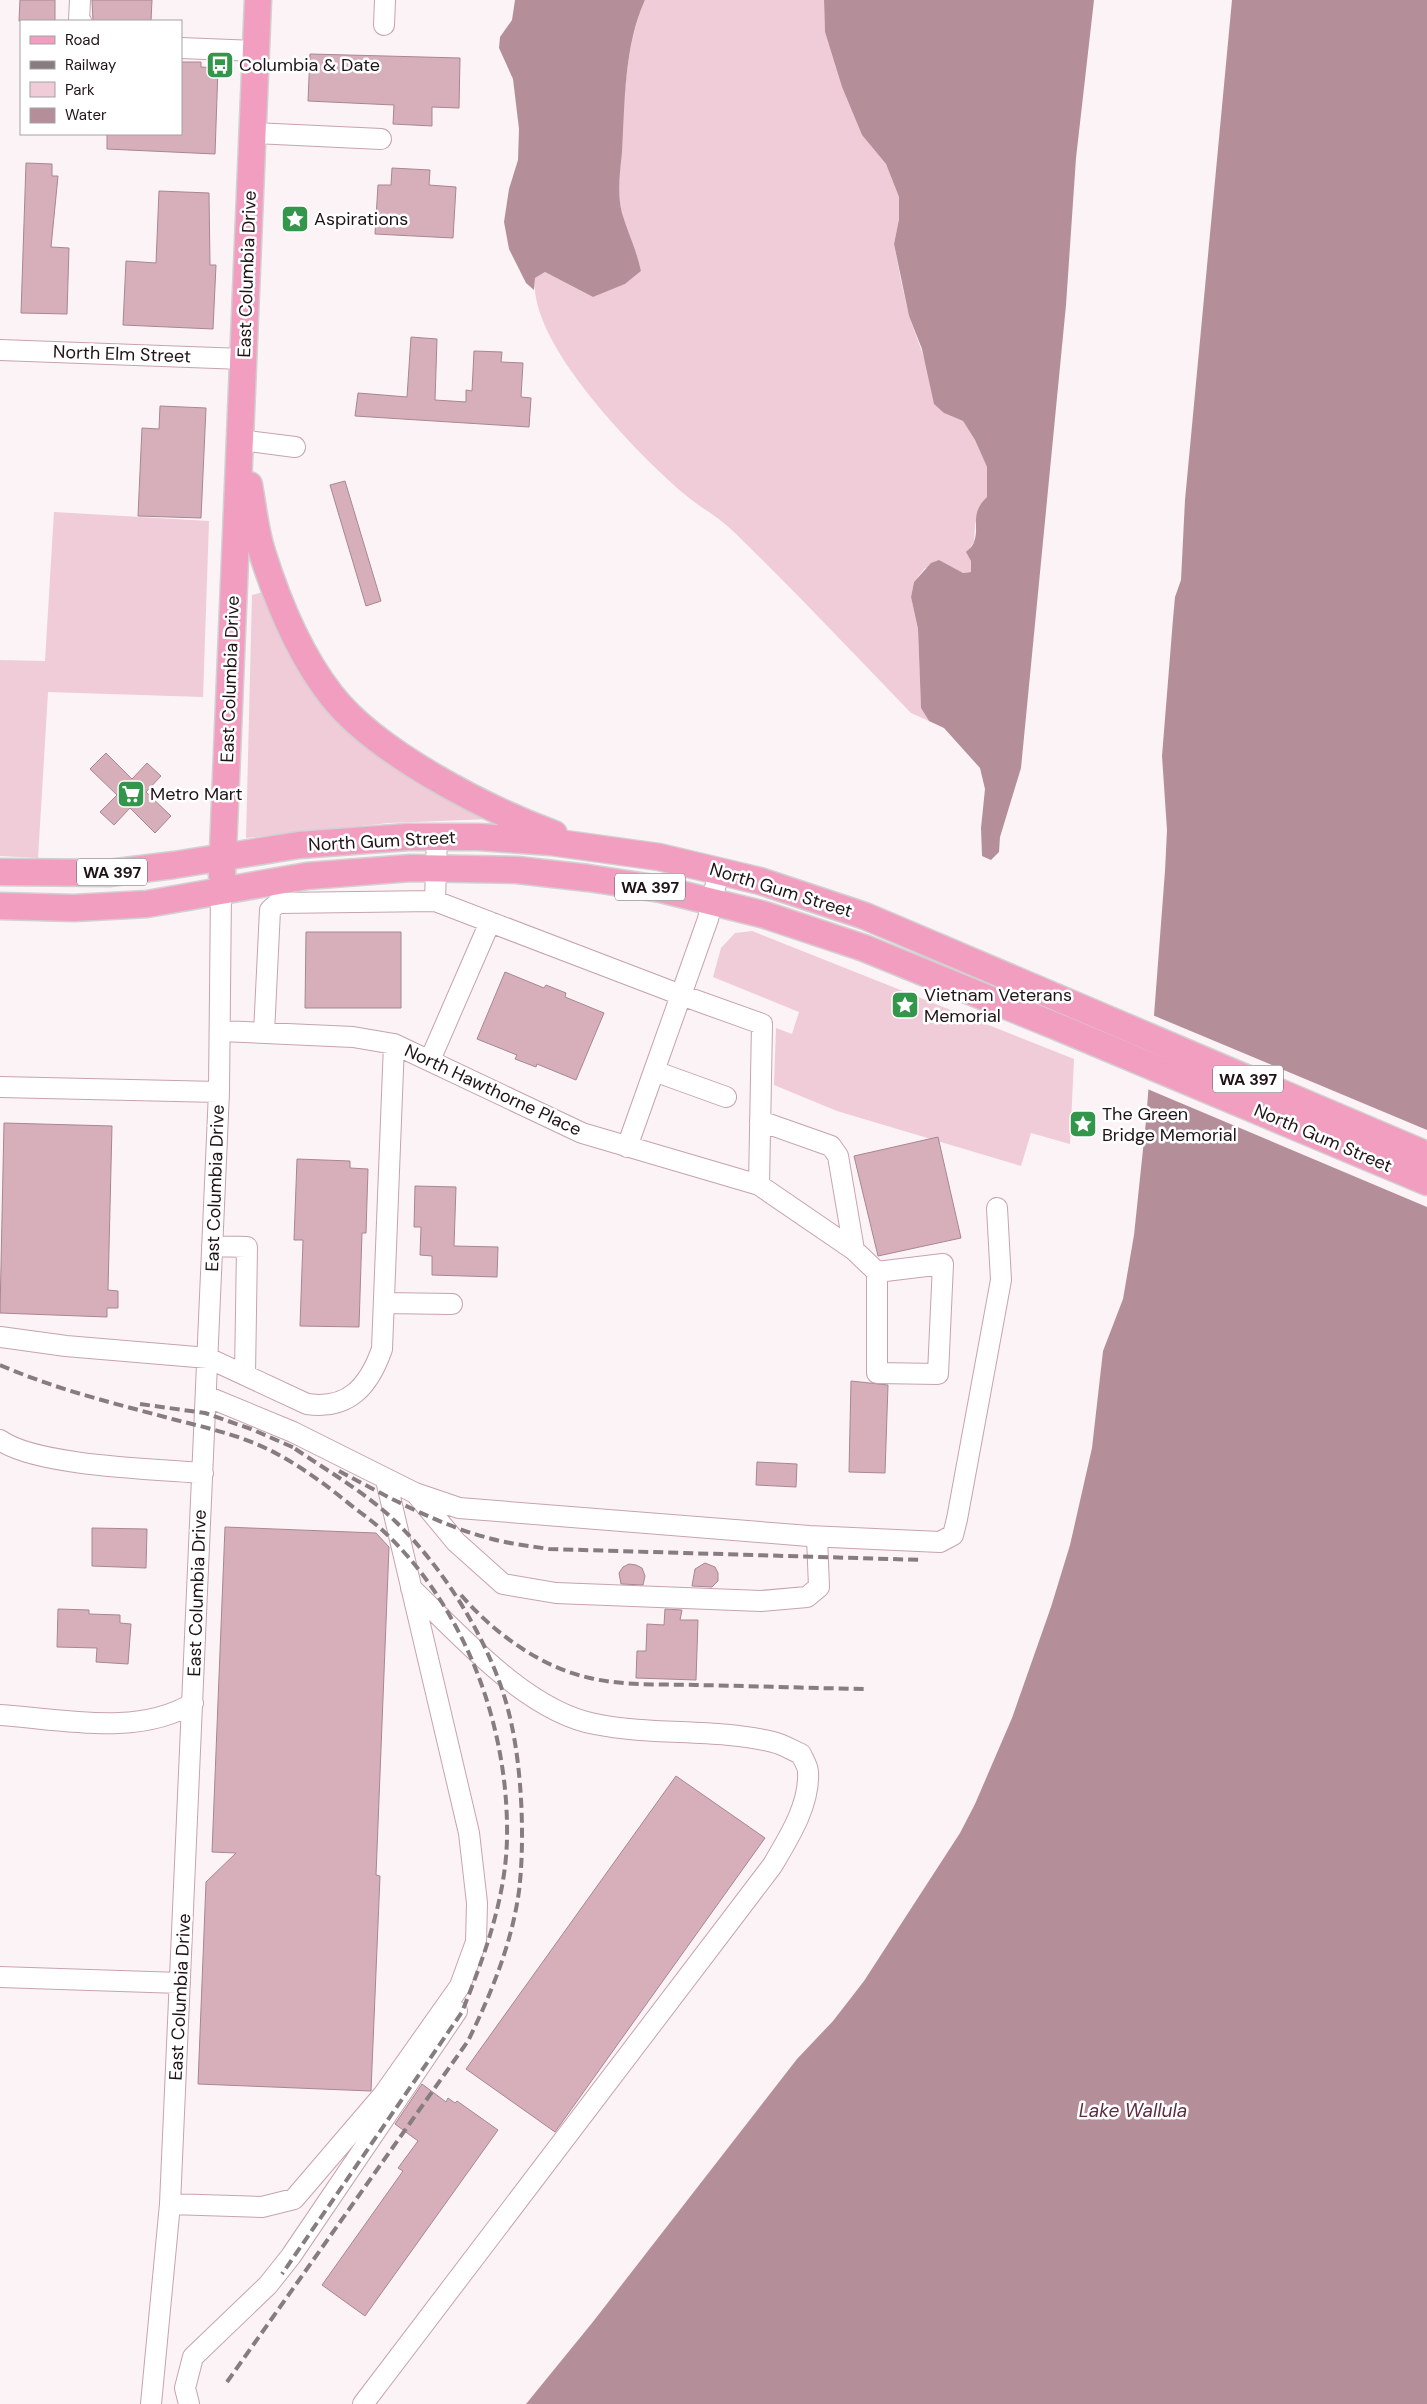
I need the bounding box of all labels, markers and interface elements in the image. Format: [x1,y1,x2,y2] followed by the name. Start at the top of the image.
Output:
[20,20,182,135] legend
[65,30,100,50] text: Road
[205,50,235,80] bus stop icon: Columbia & Date
[239,53,380,77] place label: Columbia & Date
[65,55,117,75] text: Railway
[65,80,95,100] text: Park
[65,105,107,125] text: Water
[232,190,262,358] street label: East Columbia Drive
[280,204,310,234] place icon: Aspirations
[314,207,408,231] place label: Aspirations
[53,340,191,368] street label: North Elm Street
[215,595,245,763] street label: East Columbia Drive
[116,779,146,809] supermarket icon: Metro Mart
[150,782,243,806] place label: Metro Mart
[308,825,456,857] street label: North Gum Street
[707,857,855,923] street label: North Gum Street
[77,859,147,886] road number: WA 397
[615,874,685,900] road number: WA 397
[924,983,1072,1028] place label: Vietnam Veterans Memorial
[890,990,920,1020] place icon: Vietnam Veterans Memorial
[401,1038,585,1142] street label: North Hawthorne Place
[1213,1066,1283,1092] road number: WA 397
[1250,1098,1396,1178] street label: North Gum Street
[1102,1102,1237,1147] place label: The Green Bridge Memorial
[200,1104,230,1272] street label: East Columbia Drive
[1068,1109,1098,1139] place icon: The Green Bridge Memorial
[182,1509,212,1677] street label: East Columbia Drive
[164,1913,196,2081] street label: East Columbia Drive
[1079,2098,1187,2123] water label: Lake Wallula

